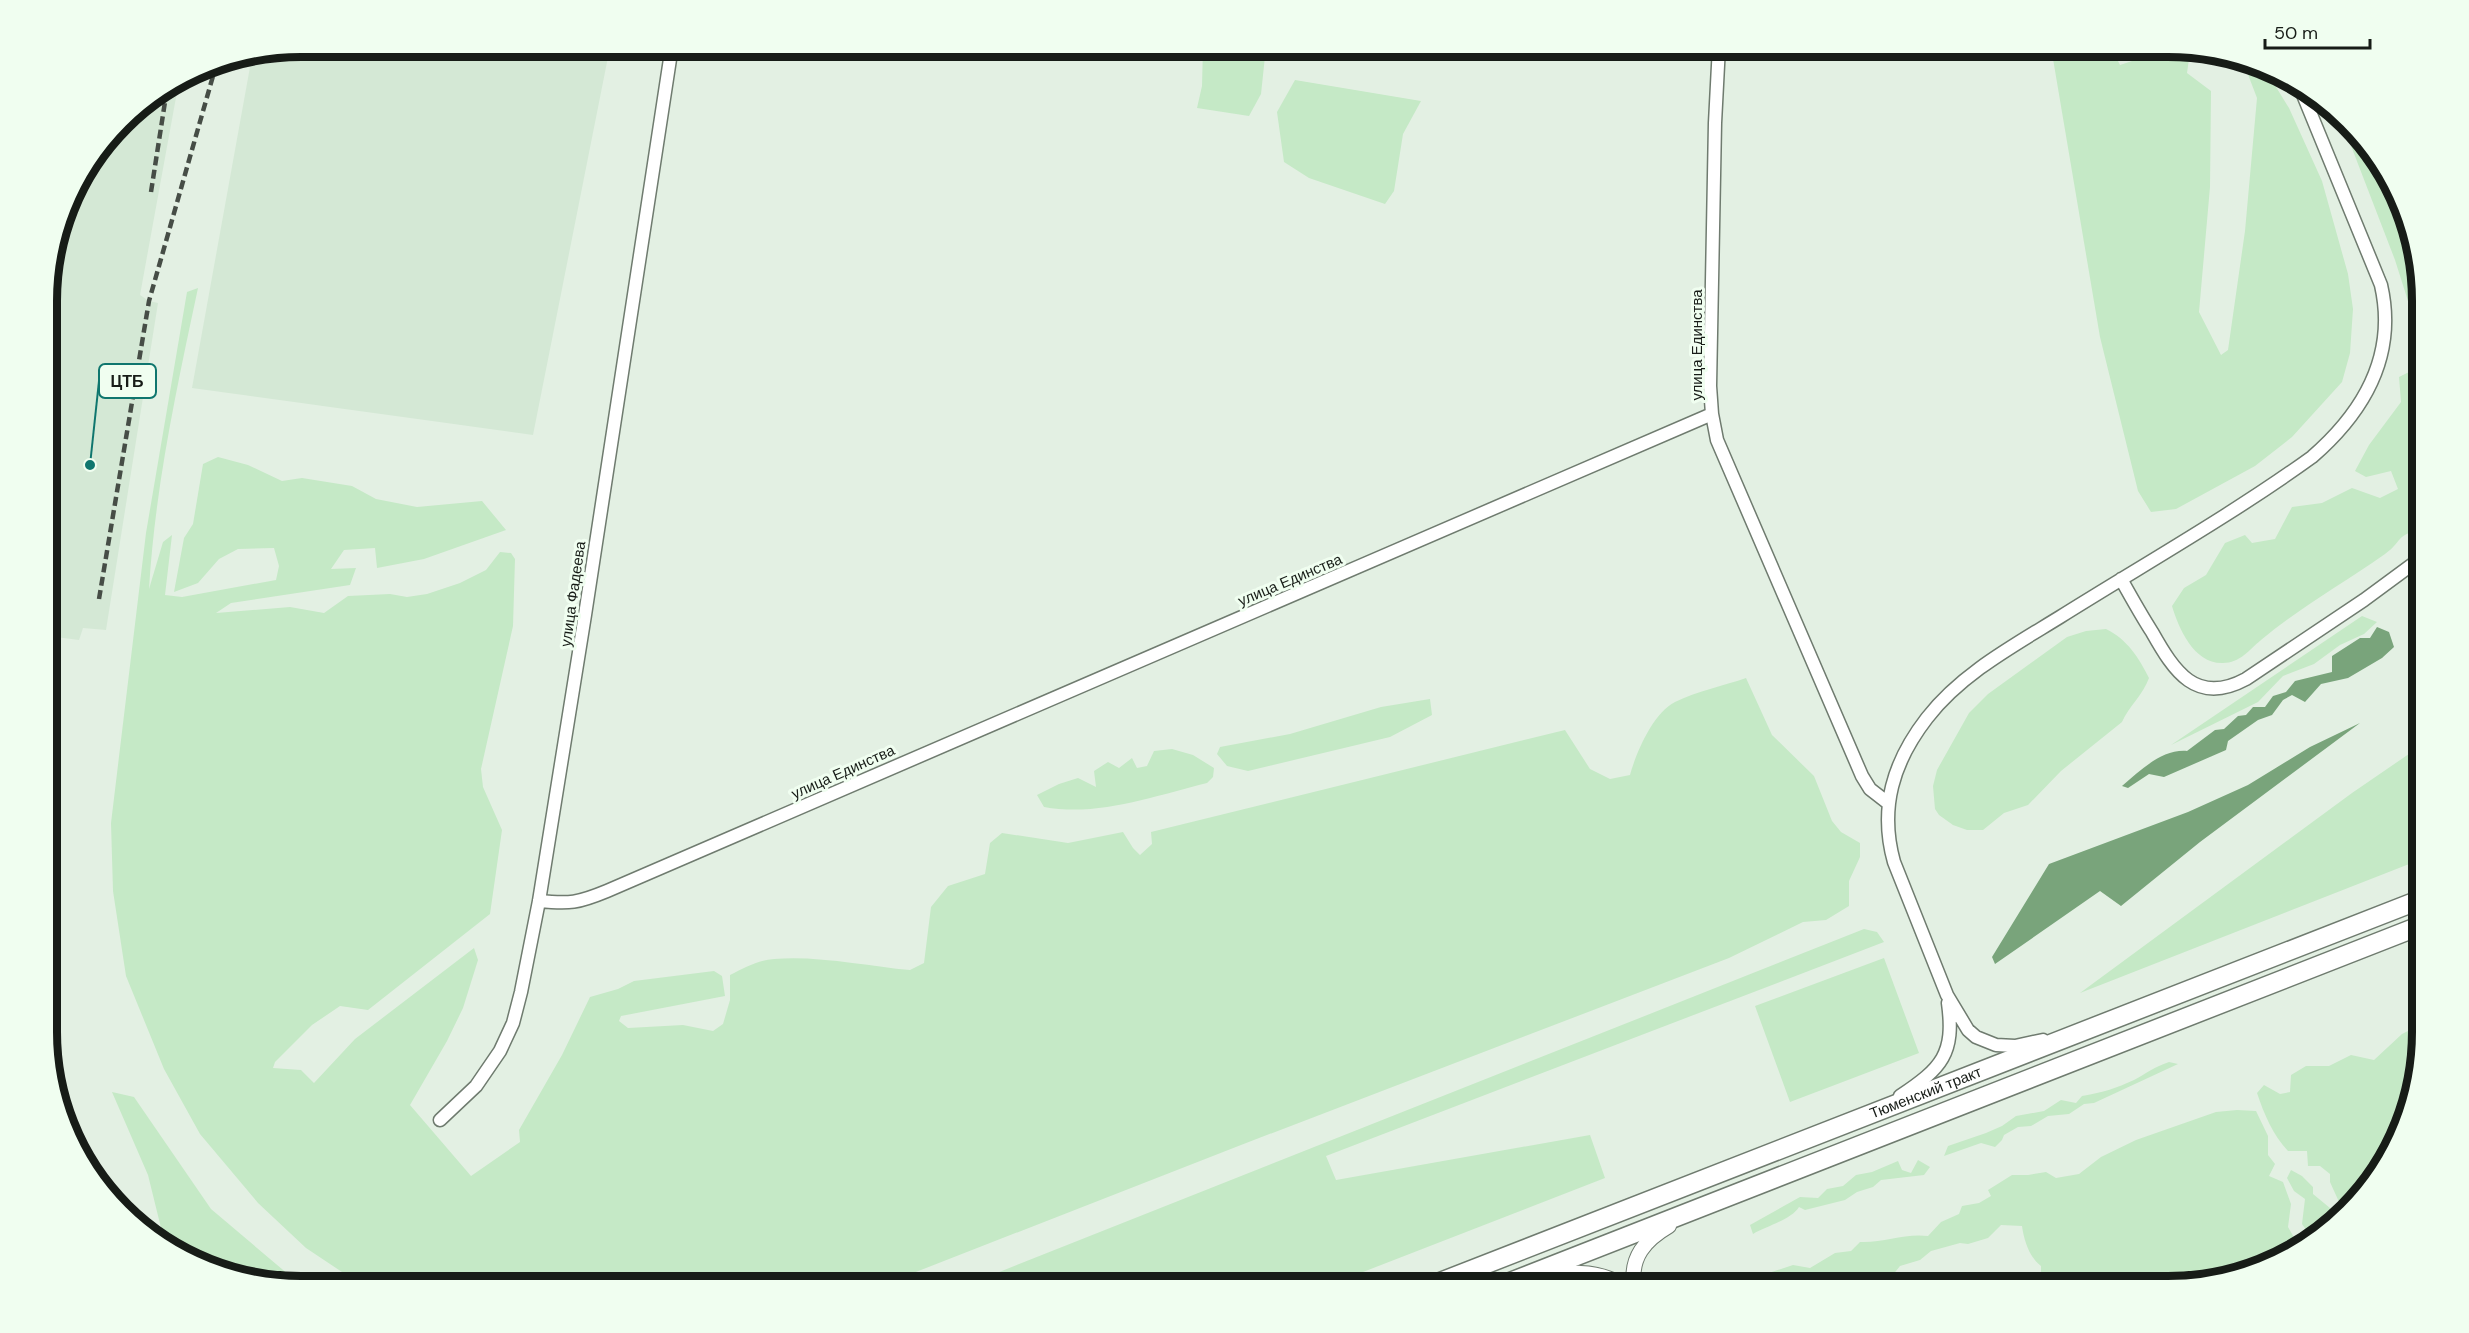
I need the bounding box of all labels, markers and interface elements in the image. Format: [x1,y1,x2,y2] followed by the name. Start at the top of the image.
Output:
[2265,12,2370,50] scale bar
[2274,21,2318,45] text: 50 m
[1687,289,1707,401] street label: улица Единства
[99,364,156,398] callout: ЦТБ
[111,371,143,392] text: ЦТБ
[556,539,590,648] street label: улица Фадеева
[1235,549,1346,611] street label: улица Единства
[788,740,898,804] street label: улица Единства
[1867,1062,1985,1124] street label: Тюменский тракт

